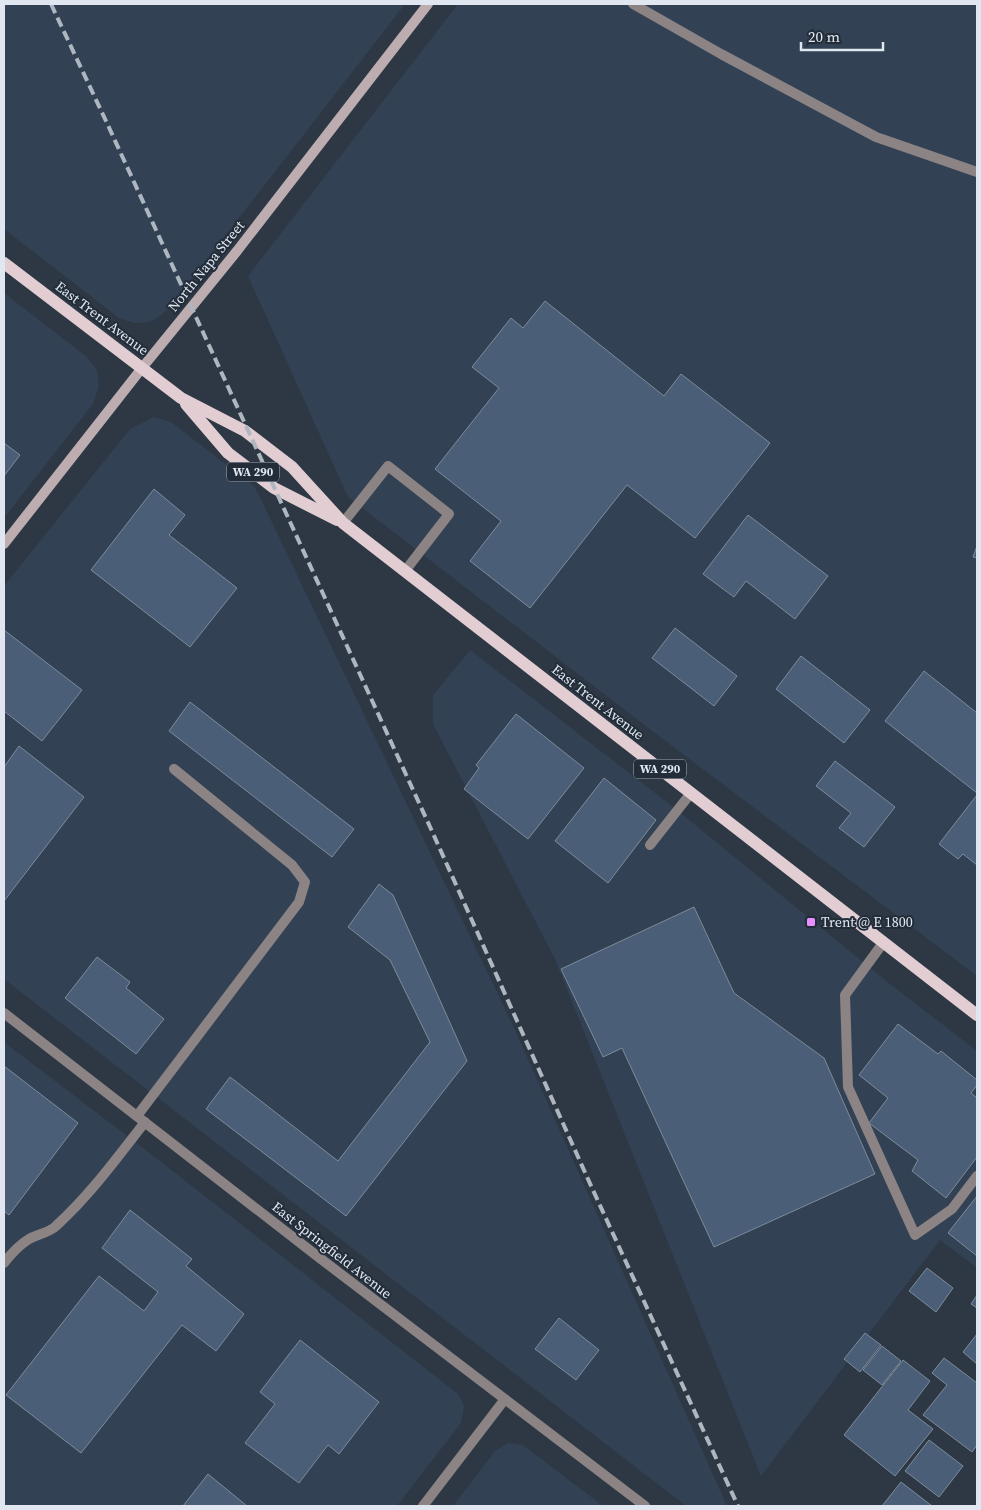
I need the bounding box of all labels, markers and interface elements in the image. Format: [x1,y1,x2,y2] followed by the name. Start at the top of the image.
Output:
[801,20,884,52] scale bar
[808,26,840,47] text: 20 m
[163,216,249,316] street label: North Napa Street
[51,276,153,360] street label: East Trent Avenue
[227,462,279,482] road number: WA 290
[548,660,648,744] street label: East Trent Avenue
[634,760,686,779] road number: WA 290
[821,912,913,932] place label: Trent @ E 1800
[805,916,817,928] marker: Trent @ E 1800
[268,1197,396,1303] street label: East Springfield Avenue

